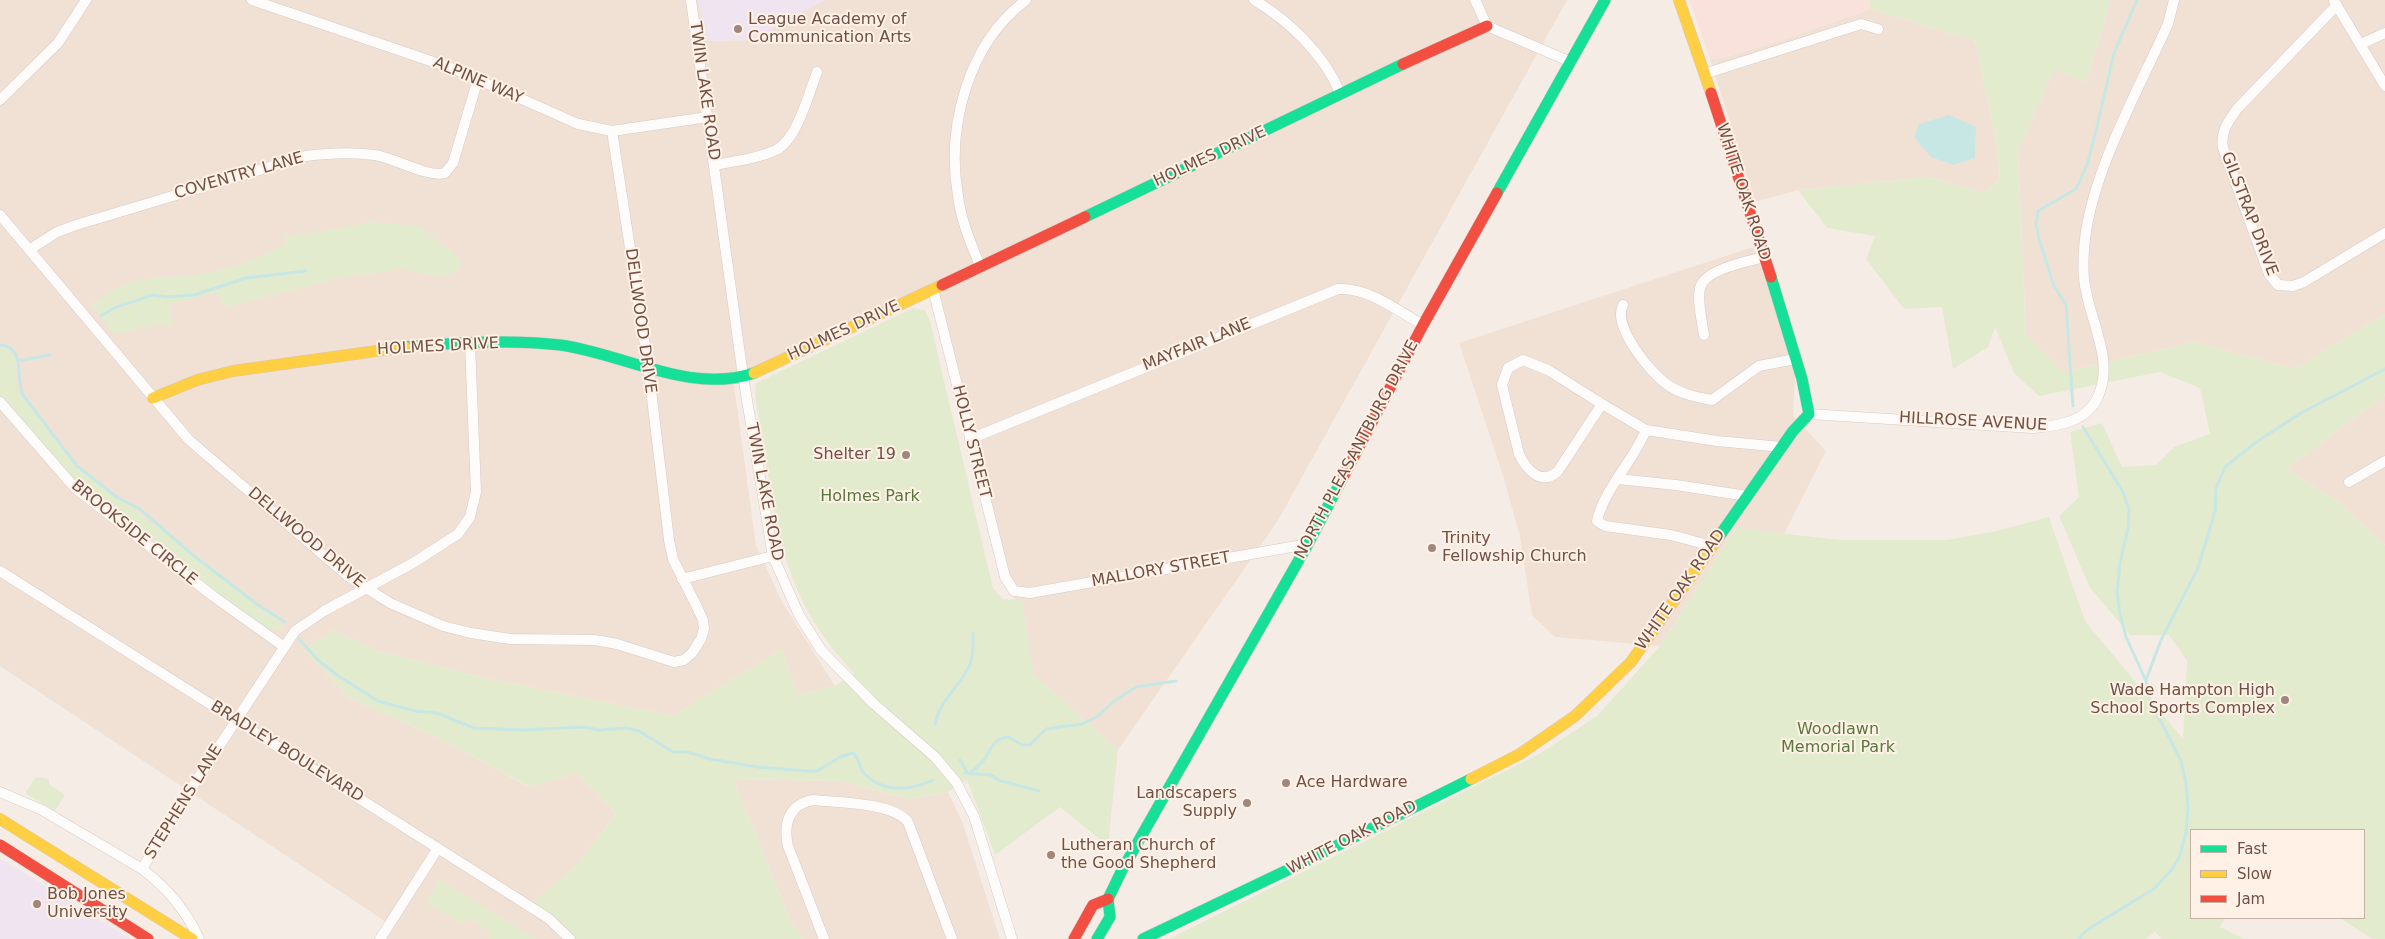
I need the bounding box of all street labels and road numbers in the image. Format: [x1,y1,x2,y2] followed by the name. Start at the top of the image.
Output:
[685,20,723,162] street label: TWIN LAKE ROAD
[430,53,526,109] street label: ALPINE WAY
[1712,121,1774,263] street label: WHITE OAK ROAD
[1151,123,1269,191] street label: HOLMES DRIVE
[172,148,306,204] street label: COVENTRY LANE
[2217,149,2281,279] street label: GILSTRAP DRIVE
[620,247,660,395] street label: DELLWOOD DRIVE
[785,297,903,365] street label: HOLMES DRIVE
[1140,315,1254,375] street label: MAYFAIR LANE
[377,334,499,360] street label: HOLMES DRIVE
[1291,337,1423,563] street label: NORTH PLEASANTBURG DRIVE
[948,383,994,501] street label: HOLLY STREET
[1898,409,2048,435] street label: HILLROSE AVENUE
[741,421,787,563] street label: TWIN LAKE ROAD
[67,476,201,590] street label: BROOKSIDE CIRCLE
[244,484,368,592] street label: DELLWOOD DRIVE
[1632,526,1730,654] street label: WHITE OAK ROAD
[1090,548,1232,592] street label: MALLORY STREET
[207,697,367,807] street label: BRADLEY BOULEVARD
[141,741,227,863] street label: STEPHENS LANE
[1284,797,1420,879] street label: WHITE OAK ROAD

